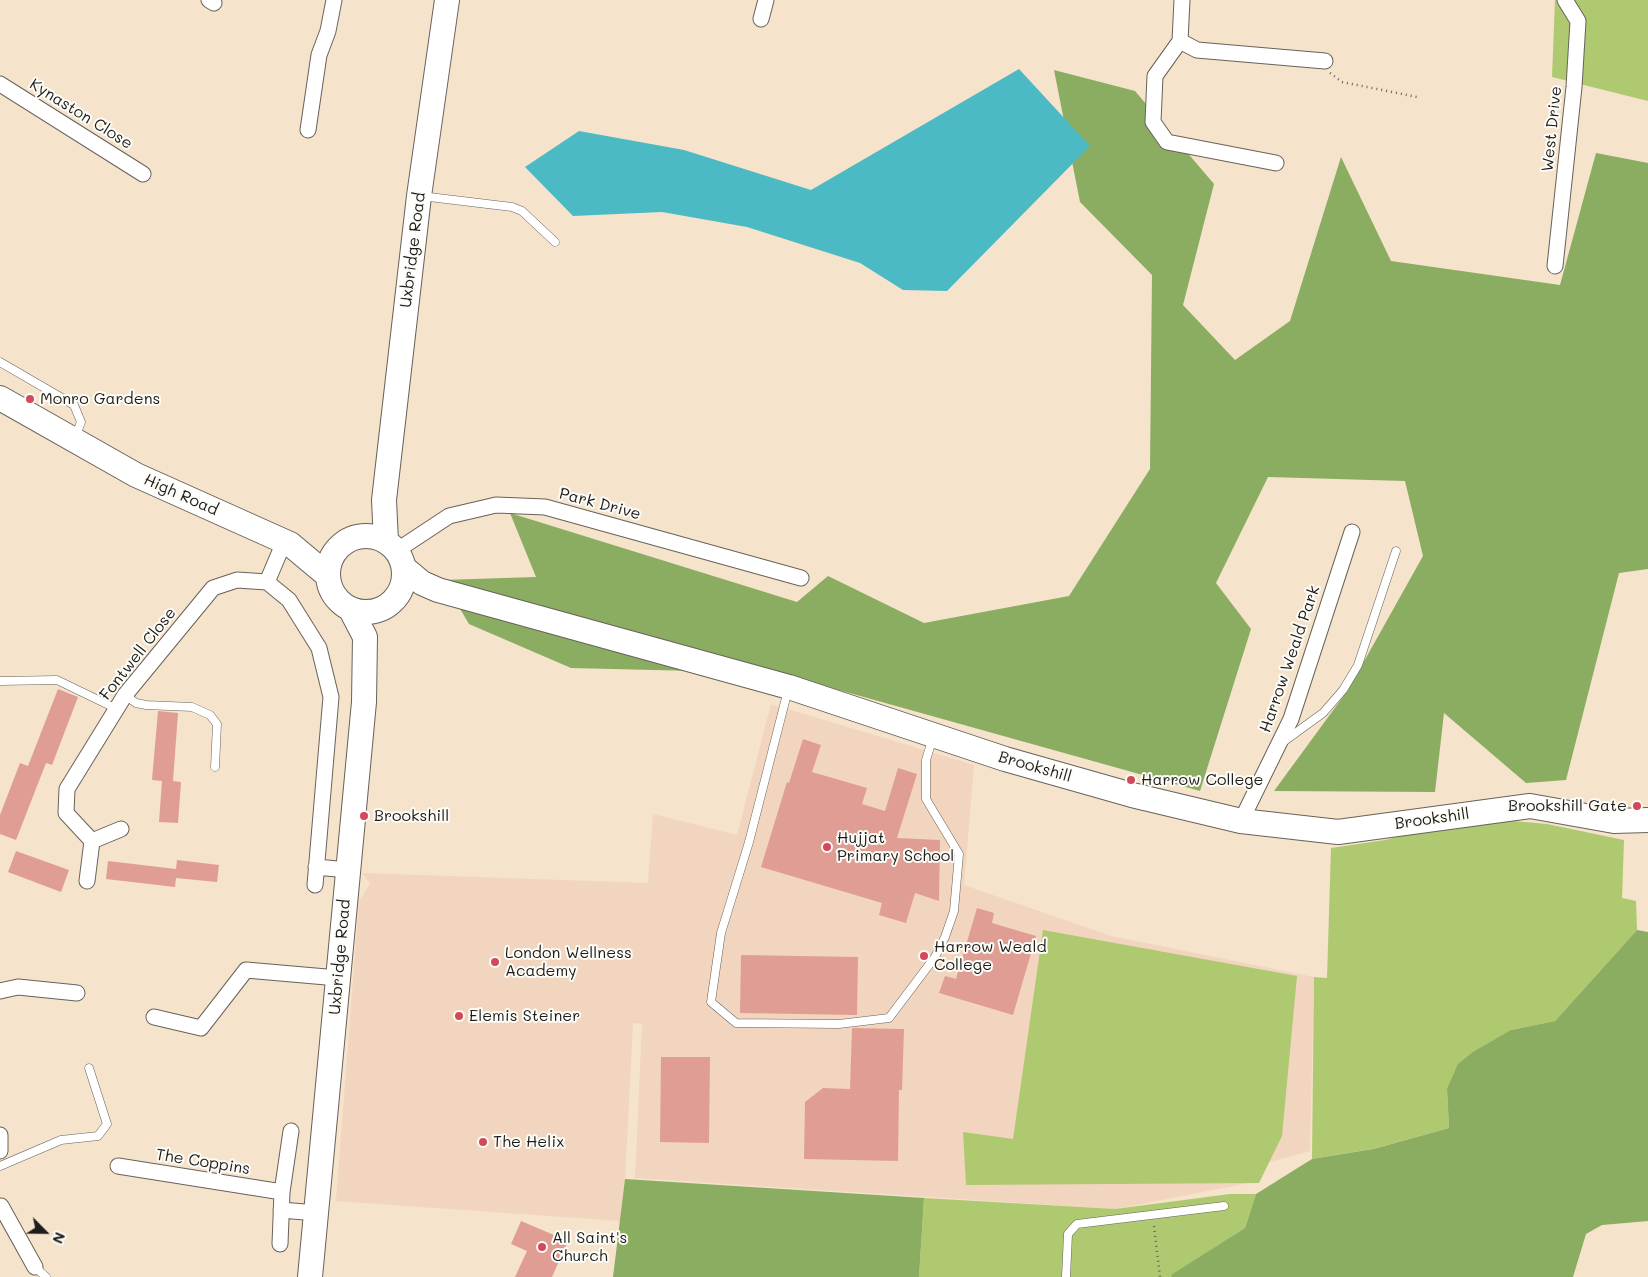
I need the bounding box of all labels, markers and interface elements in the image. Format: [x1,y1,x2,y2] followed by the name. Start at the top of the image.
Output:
[26,75,136,153] street label: Kynaston Close
[1538,85,1566,173] street label: West Drive
[396,191,430,309] street label: Uxbridge Road
[40,389,160,409] place label: Monro Gardens
[24,393,36,405] marker: Monro Gardens
[141,470,221,520] street label: High Road
[557,484,643,524] street label: Park Drive
[1256,583,1324,735] street label: Harrow Weald Park
[96,604,180,704] street label: Fontwell Close
[996,747,1074,787] street label: Brookshill
[1141,770,1263,790] place label: Harrow College
[1125,774,1137,786] marker: Harrow College
[1508,796,1627,816] place label: Brookshill Gate
[1631,800,1643,812] marker: Brookshill Gate
[1393,804,1471,834] street label: Brookshill
[374,806,449,826] place label: Brookshill
[358,810,370,822] marker: Brookshill
[837,828,954,866] place label: Hujjat Primary School
[821,841,833,853] marker: Hujjat Primary School
[325,898,355,1016] street label: Uxbridge Road
[934,937,1047,975] place label: Harrow Weald College
[505,943,632,981] place label: London Wellness Academy
[918,950,930,962] marker: Harrow Weald College
[489,956,501,968] marker: London Wellness Academy
[469,1006,580,1026] place label: Elemis Steiner
[453,1010,465,1022] marker: Elemis Steiner
[493,1132,564,1152] place label: The Helix
[477,1136,489,1148] marker: The Helix
[155,1145,251,1179] street label: The Coppins
[20,1207,70,1257] north arrow
[552,1228,627,1266] place label: All Saint's Church
[48,1229,70,1247] text: N
[536,1241,548,1253] marker: All Saint's Church

